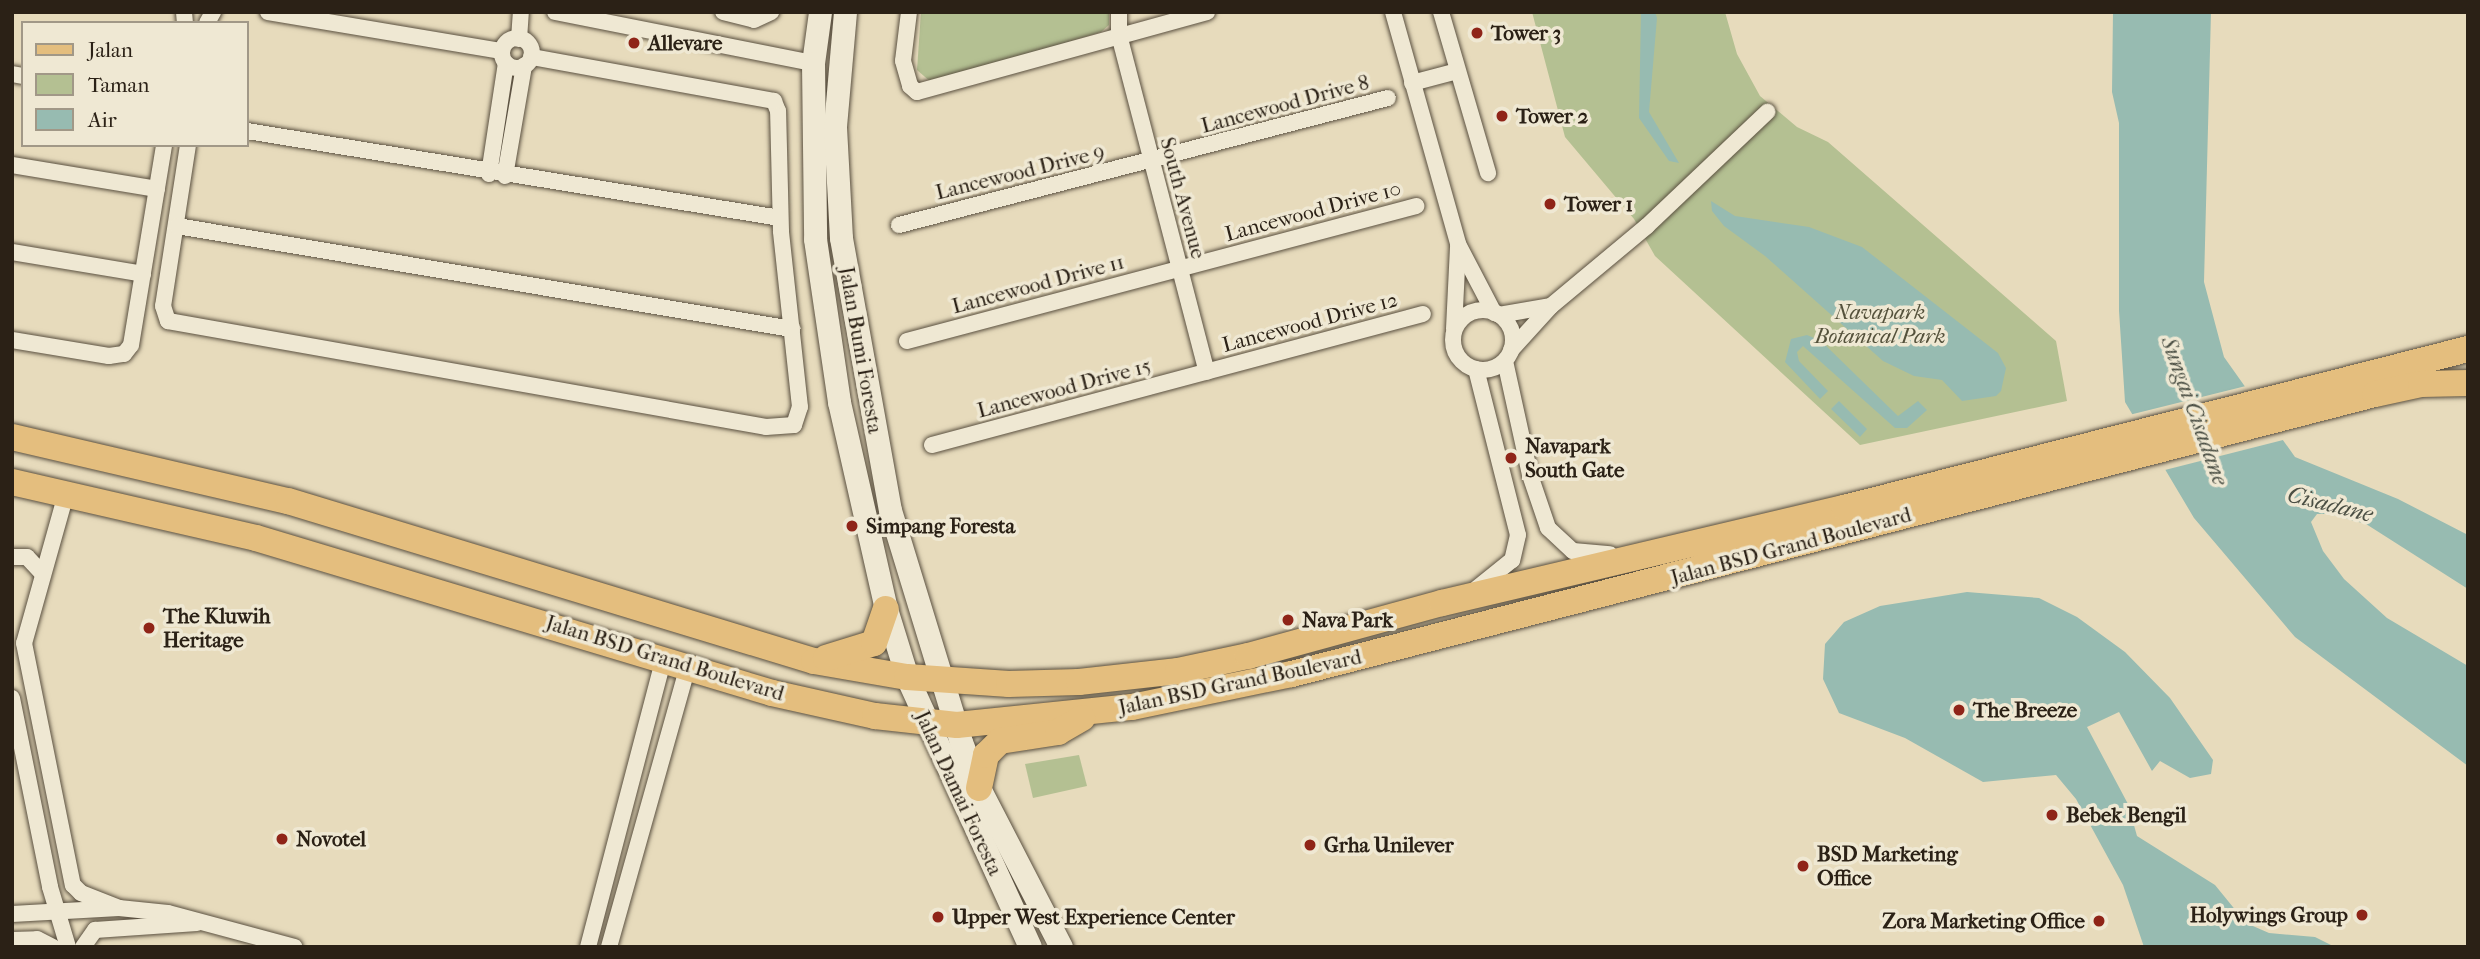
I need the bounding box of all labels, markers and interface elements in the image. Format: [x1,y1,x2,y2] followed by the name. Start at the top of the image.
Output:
[1491,20,1561,46] place label: Tower 3
[21,21,248,147] legend
[1469,25,1485,41] marker: Tower 3
[648,30,722,56] place label: Allevare
[626,35,642,51] marker: Allevare
[88,38,133,62] text: Jalan
[1198,69,1372,139] street label: Lancewood Drive 8
[88,73,149,97] text: Taman
[1516,103,1588,129] place label: Tower 2
[88,108,117,132] text: Air
[1494,108,1510,124] marker: Tower 2
[1155,135,1211,261] street label: South Avenue
[933,139,1107,205] street label: Lancewood Drive 9
[1222,175,1404,247] street label: Lancewood Drive 10
[1564,191,1633,217] place label: Tower 1
[1542,196,1558,212] marker: Tower 1
[949,249,1127,319] street label: Lancewood Drive 11
[834,265,888,435] street label: Jalan Bumi Foresta
[1220,286,1400,358] street label: Lancewood Drive 12
[1814,299,1946,349] park label: Navapark Botanical Park
[2154,333,2234,489] water label: Sungai Cisadane
[974,353,1154,423] street label: Lancewood Drive 15
[1525,433,1624,483] place label: Navapark South Gate
[1503,450,1519,466] marker: Navapark South Gate
[2284,481,2376,529] water label: Cisadane
[1668,502,1914,590] street label: Jalan BSD Grand Boulevard
[866,513,1015,539] place label: Simpang Foresta
[844,518,860,534] marker: Simpang Foresta
[163,603,271,653] place label: The Kluwih Heritage
[1302,607,1393,633] place label: Nava Park
[543,610,787,706] street label: Jalan BSD Grand Boulevard
[1280,612,1296,628] marker: Nava Park
[141,620,157,636] marker: The Kluwih Heritage
[1116,644,1364,720] street label: Jalan BSD Grand Boulevard
[1973,697,2077,723] place label: The Breeze
[1951,702,1967,718] marker: The Breeze
[910,707,1008,879] street label: Jalan Damai Foresta
[2066,802,2186,828] place label: Bebek Bengil
[2044,807,2060,823] marker: Bebek Bengil
[296,826,366,852] place label: Novotel
[274,831,290,847] marker: Novotel
[1324,832,1454,858] place label: Grha Unilever
[1302,837,1318,853] marker: Grha Unilever
[1817,841,1958,891] place label: BSD Marketing Office
[1795,858,1811,874] marker: BSD Marketing Office
[2190,902,2348,928] place label: Holywings Group
[952,904,1235,930] place label: Upper West Experience Center
[2354,907,2370,923] marker: Holywings Group
[1882,908,2085,934] place label: Zora Marketing Office
[930,909,946,925] marker: Upper West Experience Center
[2091,913,2107,929] marker: Zora Marketing Office

